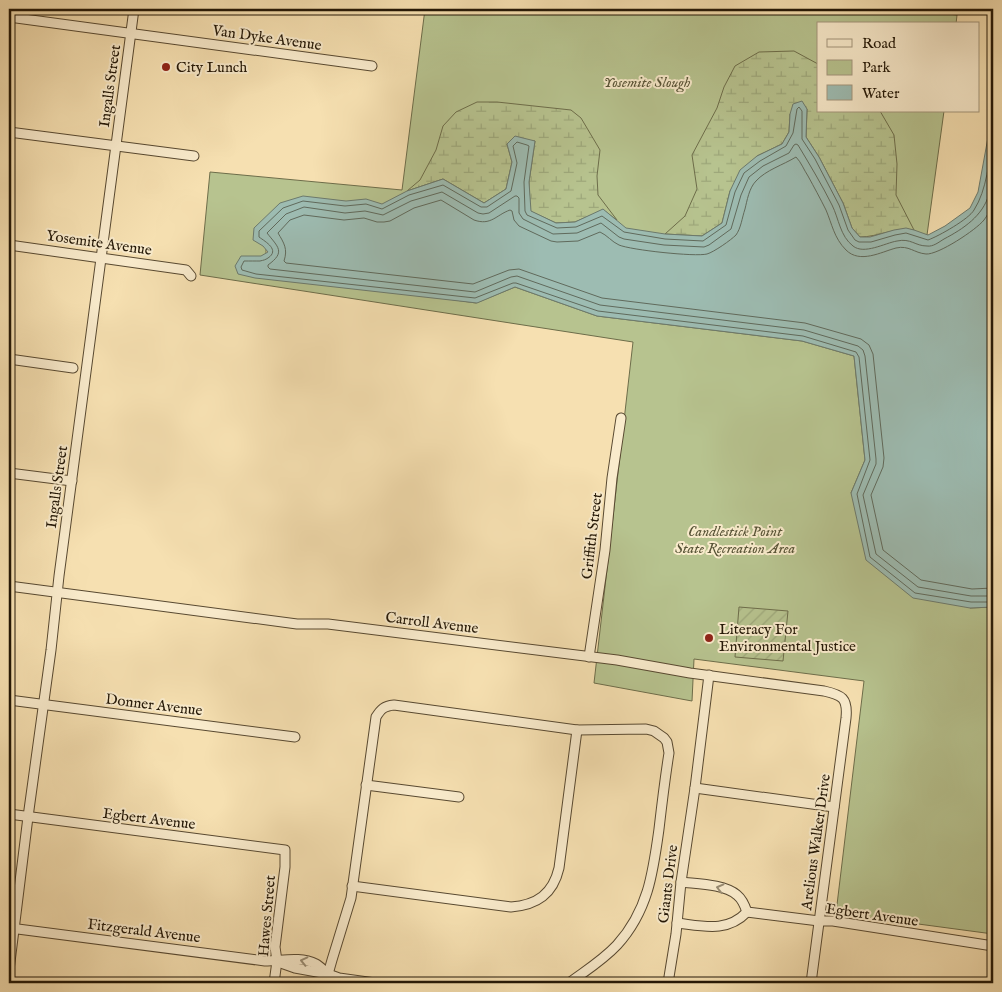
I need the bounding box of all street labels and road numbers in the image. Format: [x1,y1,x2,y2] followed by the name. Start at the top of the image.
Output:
[210,21,323,55] street label: Van Dyke Avenue
[95,44,125,128] street label: Ingalls Street
[45,226,153,260] street label: Yosemite Avenue
[42,445,72,529] street label: Ingalls Street
[577,492,607,580] street label: Griffith Street
[384,608,480,638] street label: Carroll Avenue
[104,690,204,720] street label: Donner Avenue
[797,773,835,912] street label: Arelious Walker Drive
[102,804,197,834] street label: Egbert Avenue
[654,844,682,924] street label: Giants Drive
[254,874,280,958] street label: Hawes Street
[825,899,920,931] street label: Egbert Avenue
[86,915,202,947] street label: Fitzgerald Avenue

